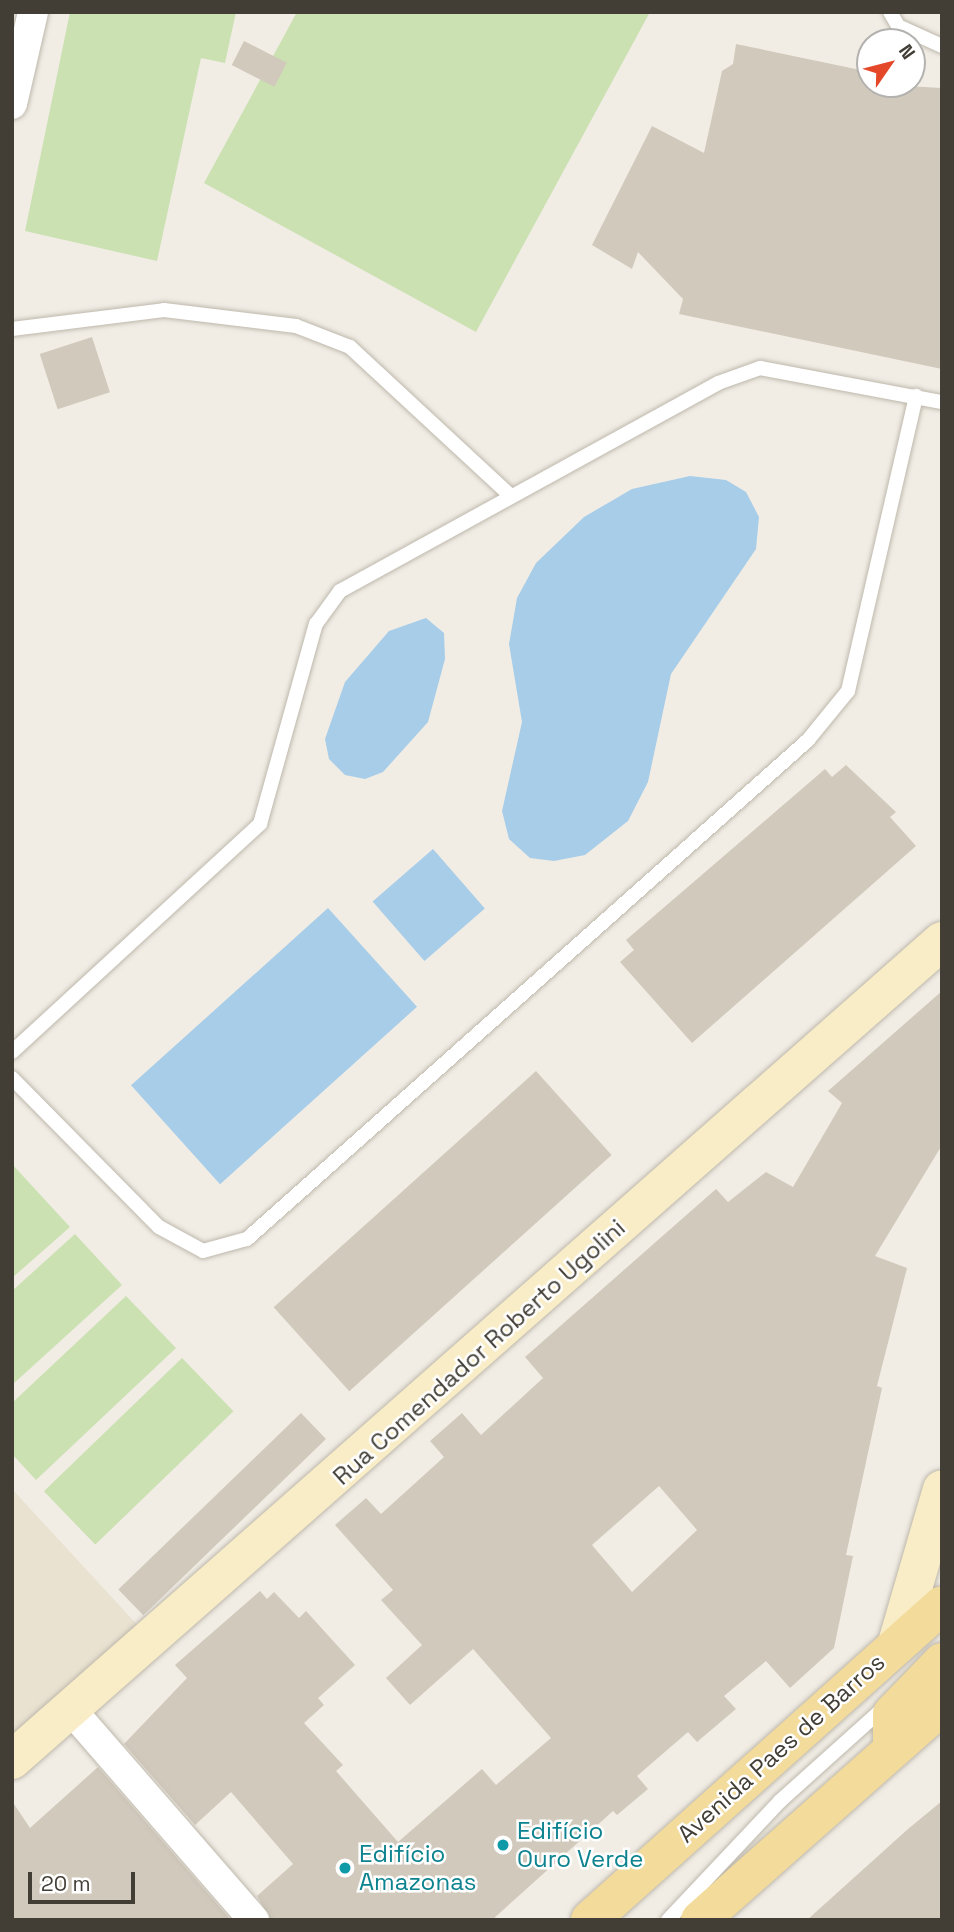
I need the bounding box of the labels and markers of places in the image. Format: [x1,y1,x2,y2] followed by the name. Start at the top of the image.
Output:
[517,1817,644,1873] place label: Edifício Ouro Verde
[495,1837,511,1853] marker: Edifício Ouro Verde
[359,1840,476,1896] place label: Edifício Amazonas
[337,1860,353,1876] marker: Edifício Amazonas

